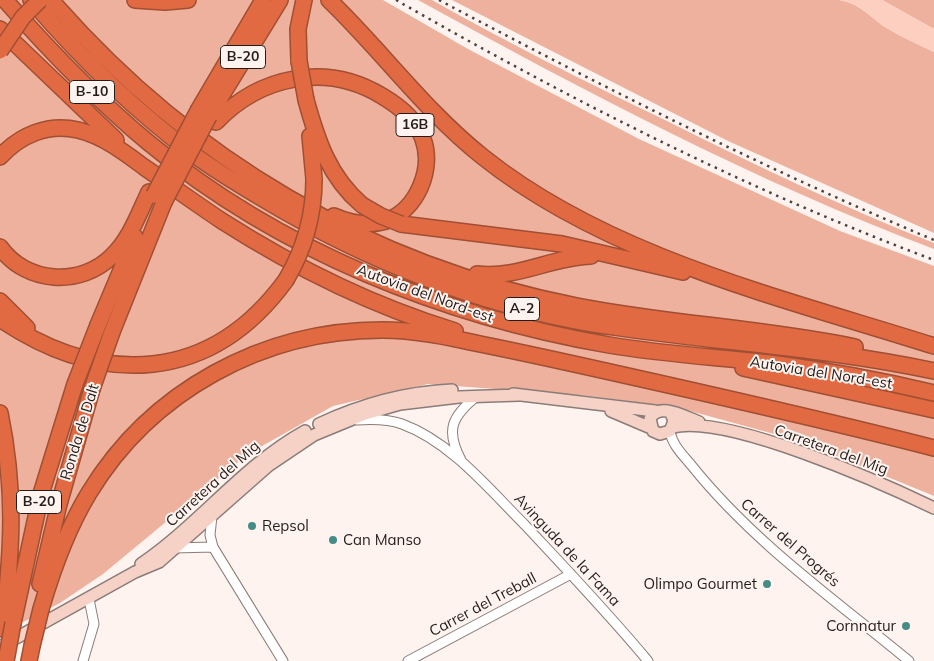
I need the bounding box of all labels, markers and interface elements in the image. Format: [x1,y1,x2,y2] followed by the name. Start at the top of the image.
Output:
[220,46,266,68] road number: B-20
[70,80,114,104] road number: B-10
[396,114,434,136] road number: 16B
[354,261,496,327] street label: Autovia del Nord-est
[504,298,540,320] road number: A-2
[749,353,893,393] street label: Autovia del Nord-est
[57,382,103,482] street label: Ronda de Dalt
[772,421,890,479] street label: Carretera del Mig
[162,437,264,531] street label: Carretera del Mig
[510,490,624,610] street label: Avinguda de la Fama
[16,491,62,514] road number: B-20
[737,495,843,591] street label: Carrer del Progrés
[262,517,309,535] place label: Repsol
[246,520,258,532] marker: Repsol
[343,531,421,549] place label: Can Manso
[327,534,339,546] marker: Can Manso
[426,569,540,641] street label: Carrer del Treball
[643,575,757,593] place label: Olimpo Gourmet
[761,578,773,590] marker: Olimpo Gourmet
[826,617,896,635] place label: Cornnatur
[900,620,912,632] marker: Cornnatur

